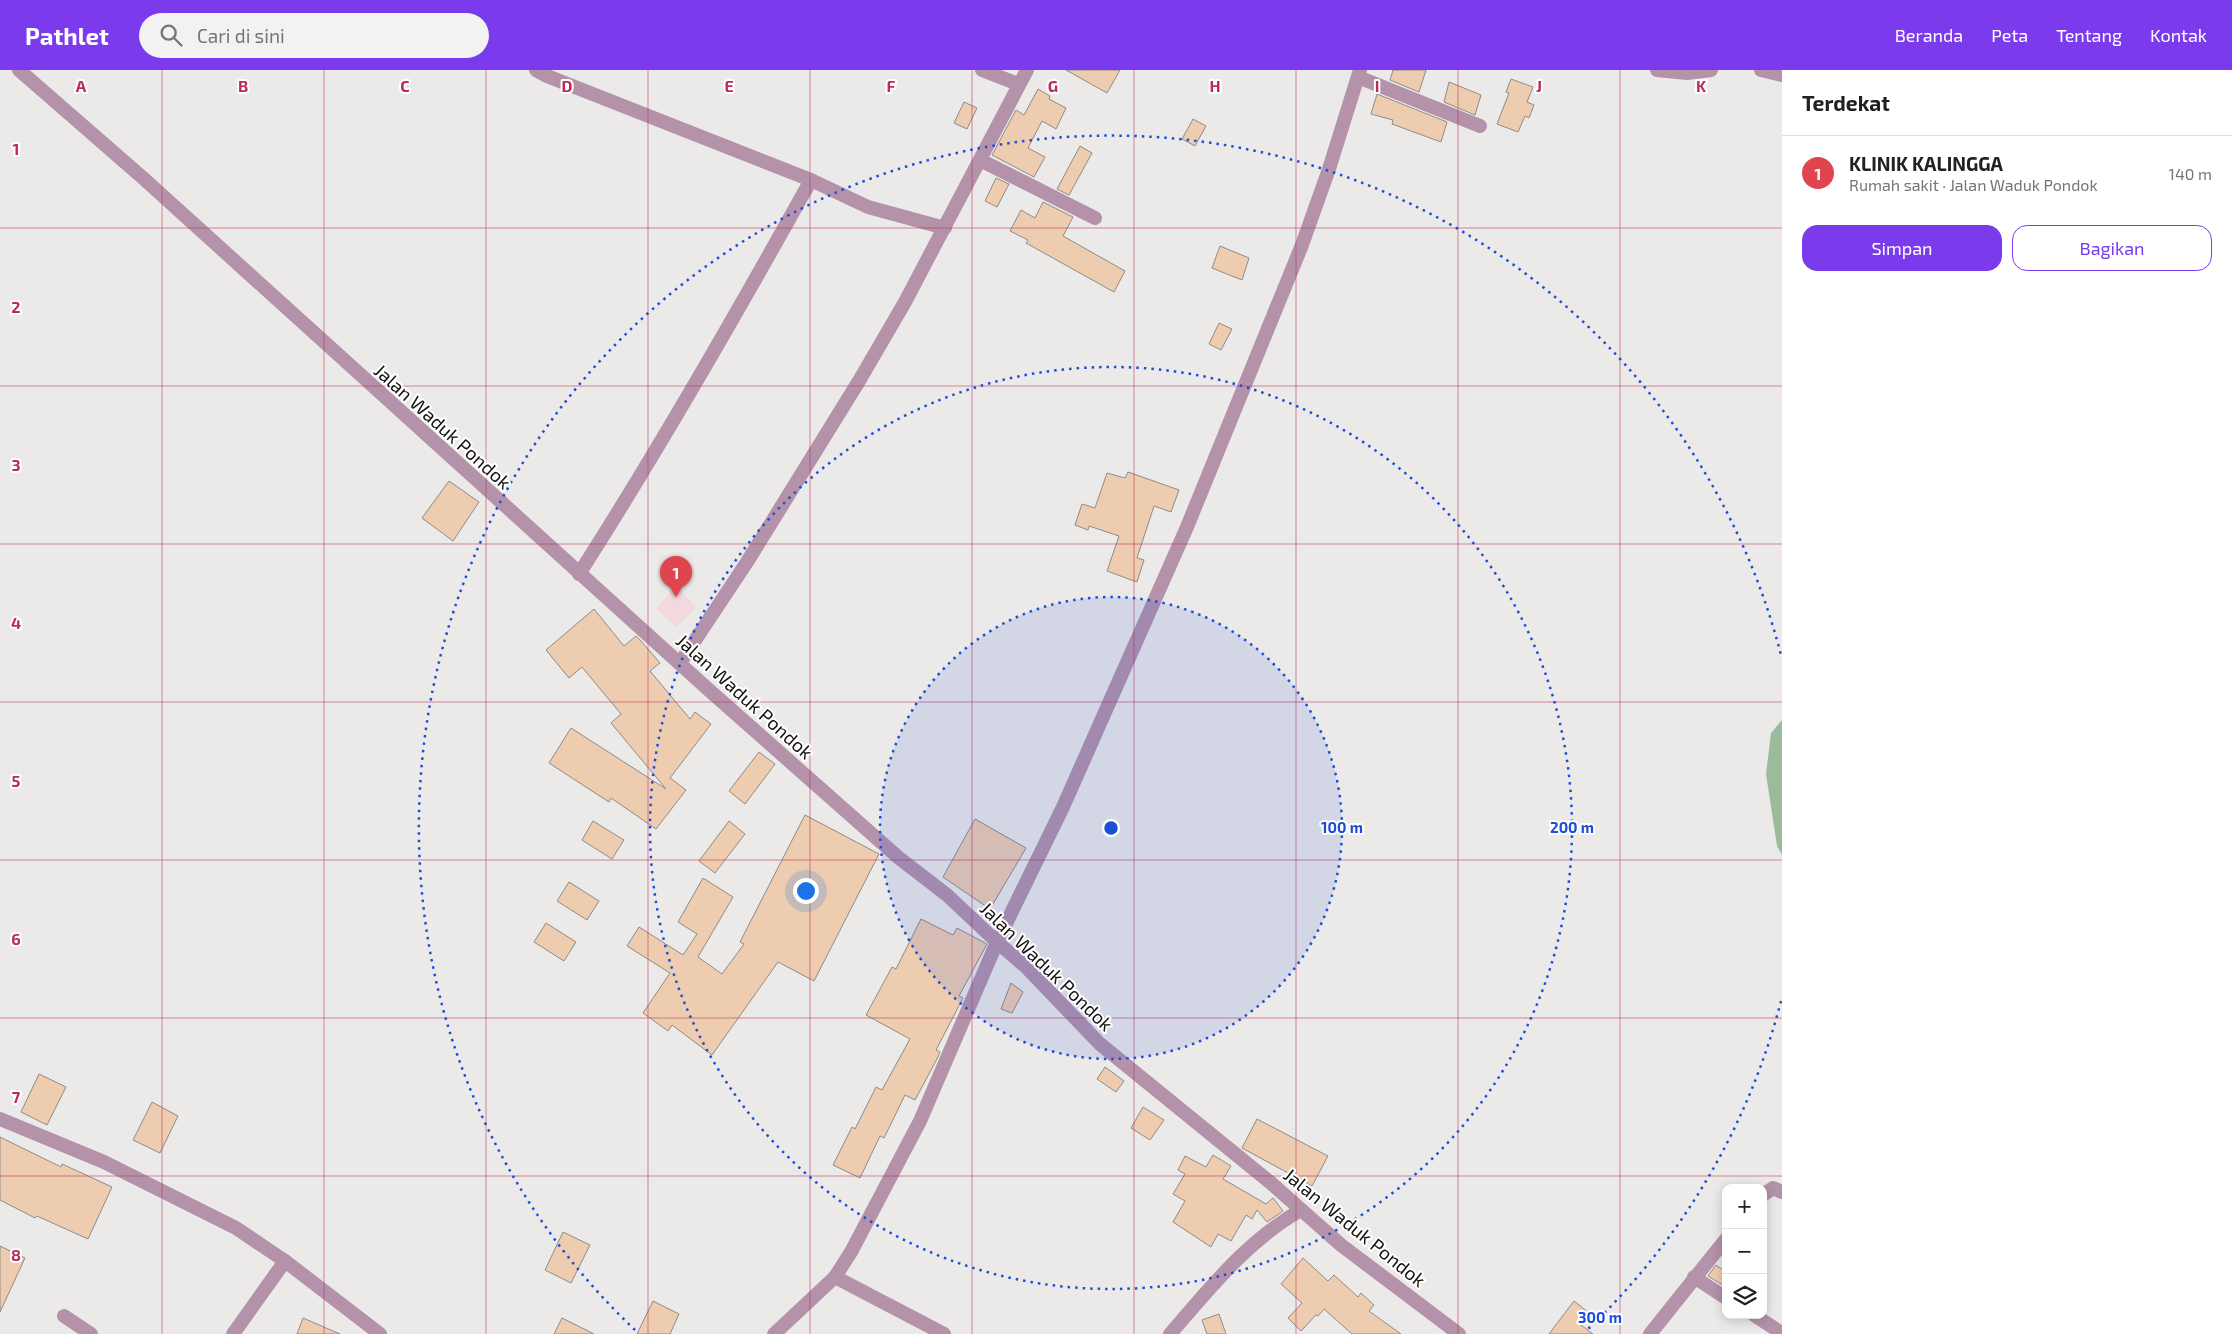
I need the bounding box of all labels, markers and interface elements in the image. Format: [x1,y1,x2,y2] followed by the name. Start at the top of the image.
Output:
[139,13,489,58] search box
[25,21,109,50] text: Pathlet
[157,21,185,49] icon: search
[197,24,285,47] text: Cari di sini
[1895,24,1963,46] text: Beranda
[1991,24,2028,46] text: Peta
[2056,24,2122,46] text: Tentang
[2150,24,2207,46] text: Kontak
[76,76,87,95] text: A
[238,76,248,95] text: B
[400,76,410,95] text: C
[562,76,573,95] text: D
[724,76,734,95] text: E
[887,76,896,95] text: F
[1048,76,1058,95] text: G
[1209,76,1221,95] text: H
[1375,76,1379,95] text: I
[1536,76,1542,95] text: J
[1696,76,1707,95] text: K
[1802,90,1890,115] text: Terdekat
[13,139,19,158] text: 1
[1849,152,2003,175] text: KLINIK KALINGGA
[1815,164,1821,183] text: 1
[2169,164,2212,183] text: 140 m
[1849,175,2098,194] text: Rumah sakit · Jalan Waduk Pondok
[1802,225,2002,271] button: Simpan
[2012,225,2212,271] button: Bagikan
[11,297,21,316] text: 2
[370,359,516,494] street label: Jalan Waduk Pondok
[11,455,21,474] text: 3
[660,556,692,597] pin: 1
[11,613,21,632] text: 4
[672,629,818,764] street label: Jalan Waduk Pondok
[12,771,21,790] text: 5
[1321,818,1363,836] text: 100 m
[1550,818,1594,836] text: 200 m
[1102,819,1120,837] centre of rings
[793,878,819,904] your location
[976,897,1118,1036] street label: Jalan Waduk Pondok
[11,929,21,948] text: 6
[12,1087,21,1106] text: 7
[1279,1163,1431,1291] street label: Jalan Waduk Pondok
[1722,1184,1767,1319] map controls
[1722,1184,1767,1229] button: +
[1722,1229,1767,1274] button: −
[11,1245,21,1264] text: 8
[1722,1274,1767,1319] button: layers
[1578,1308,1622,1326] text: 300 m

